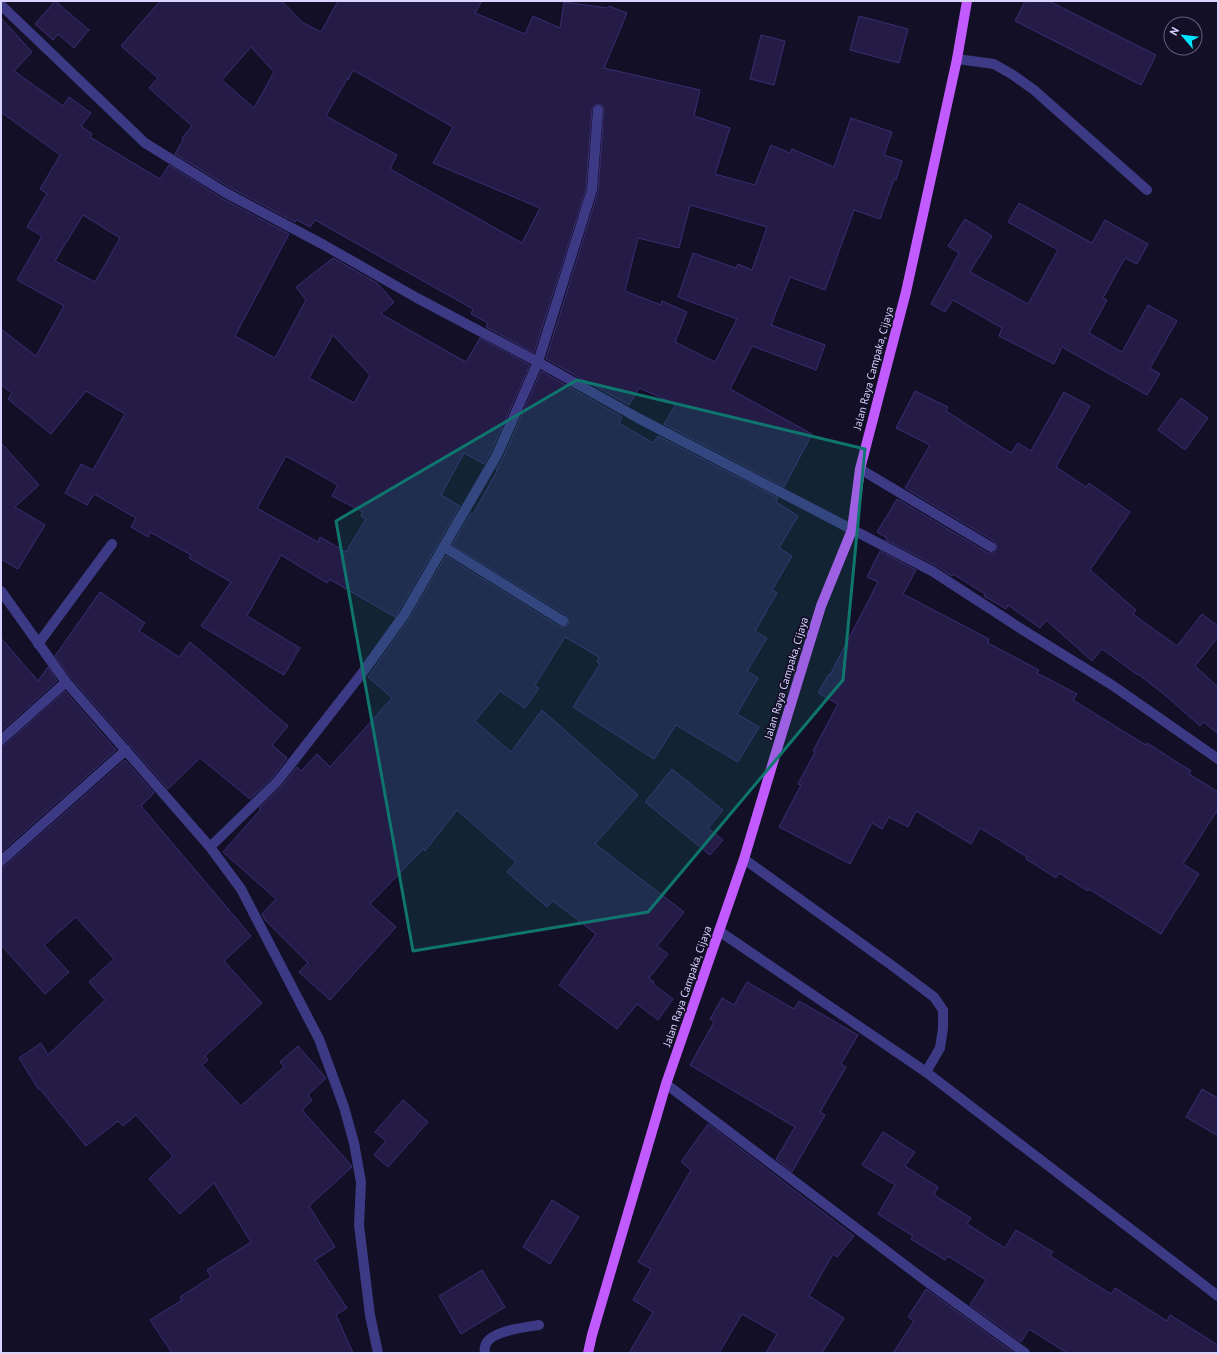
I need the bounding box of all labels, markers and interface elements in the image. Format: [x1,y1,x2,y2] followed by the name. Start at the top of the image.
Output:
[1163,16,1203,56] north arrow
[1166,25,1182,38] text: N
[850,305,896,432] street label: Jalan Raya Campaka, Cijaya
[760,615,811,742] street label: Jalan Raya Campaka, Cijaya
[659,924,714,1049] street label: Jalan Raya Campaka, Cijaya

